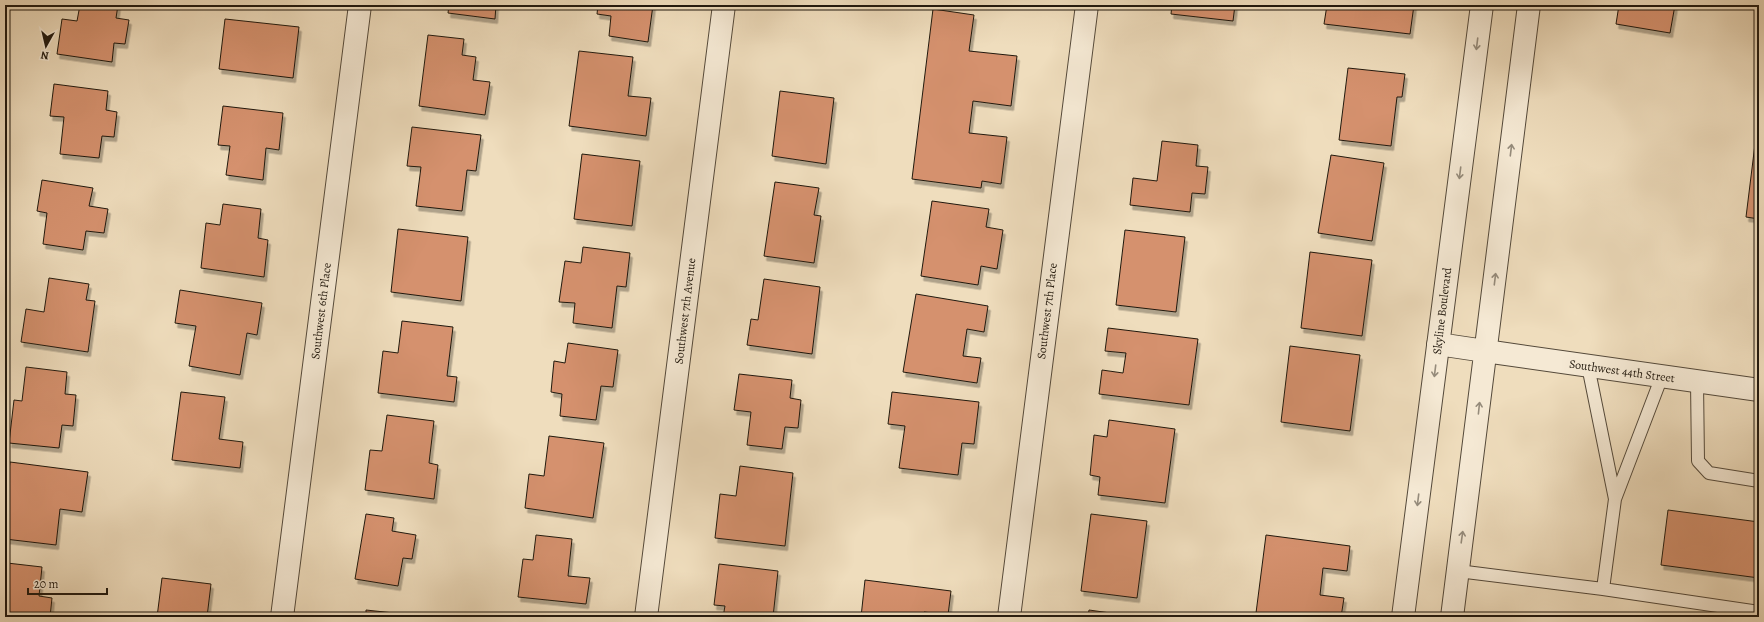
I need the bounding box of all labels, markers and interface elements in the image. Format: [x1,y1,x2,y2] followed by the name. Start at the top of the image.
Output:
[26,26,66,66] north arrow
[1473,37,1480,50] one-way arrow
[40,47,50,63] text: N
[1507,144,1515,157] one-way arrow
[1456,166,1464,179] one-way arrow
[671,257,699,365] street label: Southwest 7th Avenue
[307,262,335,360] street label: Southwest 6th Place
[1033,262,1061,360] street label: Southwest 7th Place
[1429,266,1455,355] street label: Skyline Boulevard
[1491,273,1498,286] one-way arrow
[1568,356,1676,386] street label: Southwest 44th Street
[1431,364,1438,377] one-way arrow
[1475,402,1483,415] one-way arrow
[1414,493,1422,506] one-way arrow
[1458,531,1466,544] one-way arrow
[28,570,107,596] scale bar
[34,576,58,592] text: 20 m

